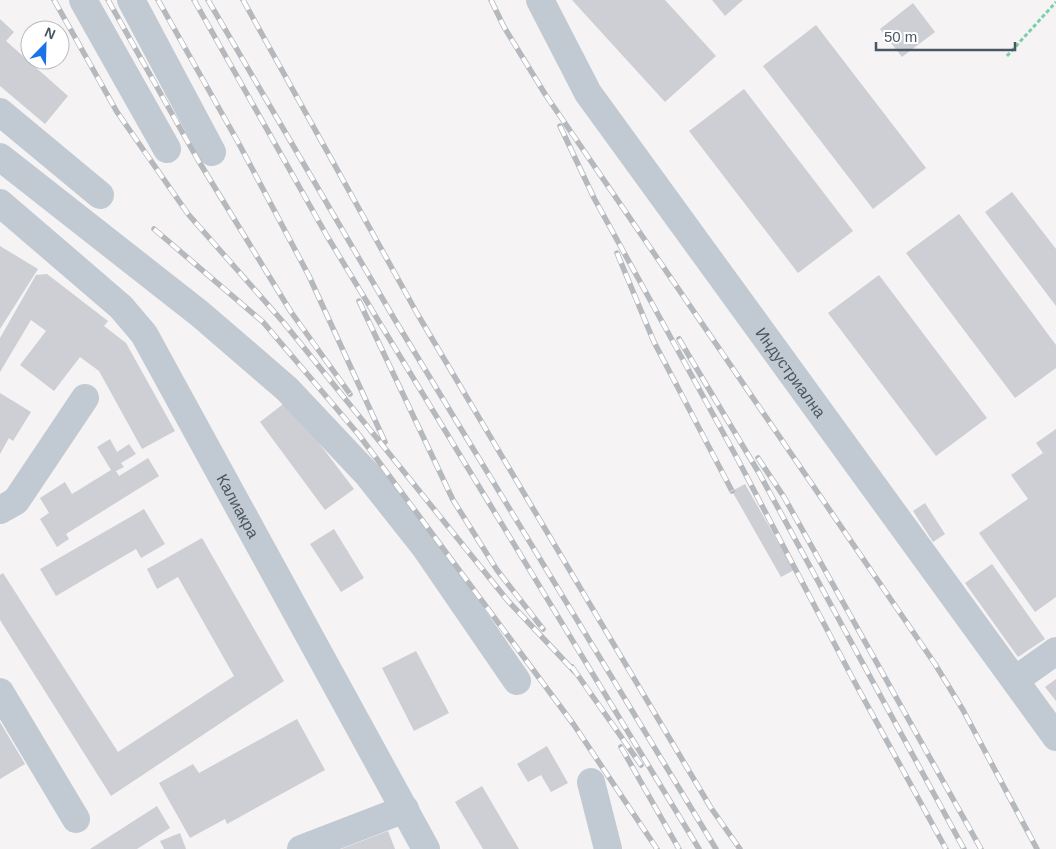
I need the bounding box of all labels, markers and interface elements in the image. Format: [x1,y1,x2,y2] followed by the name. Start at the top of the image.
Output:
[20,20,70,70] north arrow
[876,20,1015,52] scale bar
[42,24,58,42] text: N
[884,28,917,45] text: 50 m
[753,324,829,421] street label: Индустриална
[214,471,262,541] street label: Калиакра

